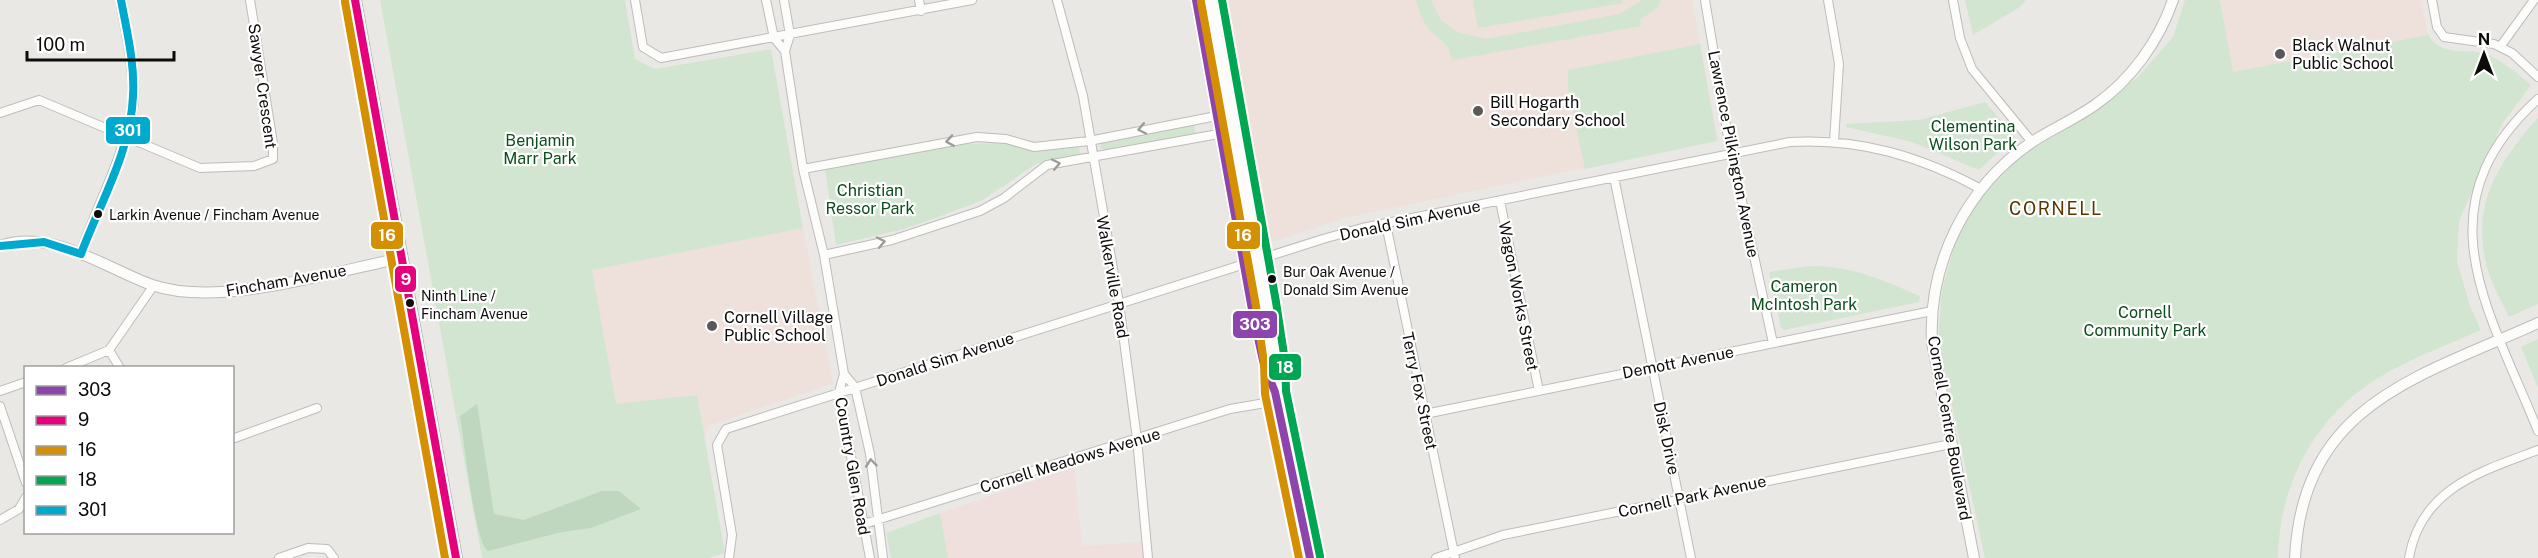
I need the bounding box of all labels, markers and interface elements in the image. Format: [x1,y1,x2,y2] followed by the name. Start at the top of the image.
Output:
[244,22,281,150] street label: Sawyer Crescent
[27,24,174,62] scale bar
[2454,24,2514,84] north arrow
[2478,30,2490,49] text: N
[36,34,85,55] text: 100 m
[2292,36,2394,73] place label: Black Walnut Public School
[2273,47,2287,61] marker: Black Walnut Public School
[1704,49,1763,259] street label: Lawrence Pilkington Avenue
[1490,93,1626,130] place label: Bill Hogarth Secondary School
[1471,104,1485,118] marker: Bill Hogarth Secondary School
[105,116,151,145] line badge: 301
[1929,117,2017,154] park label: Clementina Wilson Park
[114,121,142,140] text: 301
[1137,122,1147,135] one-way arrow
[503,131,577,168] park label: Benjamin Marr Park
[945,135,954,147] one-way arrow
[1051,158,1061,171] one-way arrow
[825,181,915,218] park label: Christian Ressor Park
[1338,196,1482,245] street label: Donald Sim Avenue
[2009,198,2103,219] district label: CORNELL
[109,207,320,223] place label: Larkin Avenue / Fincham Avenue
[92,208,104,220] marker: Larkin Avenue / Fincham Avenue
[1092,214,1133,340] street label: Walkerville Road
[1495,220,1542,373] street label: Wagon Works Street
[370,221,404,250] line badge: 16
[1226,221,1261,250] line badge: 16
[378,226,396,245] text: 16
[1234,226,1252,245] text: 16
[875,236,885,249] one-way arrow
[224,261,348,300] street label: Fincham Avenue
[1283,264,1409,298] place label: Bur Oak Avenue / Donald Sim Avenue
[394,265,417,293] line badge: 9
[401,270,411,289] text: 9
[1266,273,1278,285] marker: Bur Oak Avenue / Donald Sim Avenue
[1751,277,1857,314] park label: Cameron McIntosh Park
[421,288,528,322] place label: Ninth Line / Fincham Avenue
[404,297,416,309] marker: Ninth Line / Fincham Avenue
[2083,303,2207,340] park label: Cornell Community Park
[724,308,833,345] place label: Cornell Village Public School
[1232,310,1278,339] line badge: 303
[1239,315,1271,334] text: 303
[705,319,719,333] marker: Cornell Village Public School
[874,328,1016,391] street label: Donald Sim Avenue
[1398,330,1441,452] street label: Terry Fox Street
[1924,334,1975,522] street label: Cornell Centre Boulevard
[1621,342,1735,383] street label: Demott Avenue
[1268,353,1302,381] line badge: 18
[1276,358,1294,377] text: 18
[24,366,234,534] legend
[78,379,111,400] text: 303
[831,396,874,536] street label: Country Glen Road
[1649,400,1684,476] street label: Disk Drive
[78,409,89,430] text: 9
[978,424,1163,497] street label: Cornell Meadows Avenue
[78,439,97,460] text: 16
[865,458,878,468] one-way arrow
[78,469,97,490] text: 18
[1616,472,1768,521] street label: Cornell Park Avenue
[78,499,108,520] text: 301

